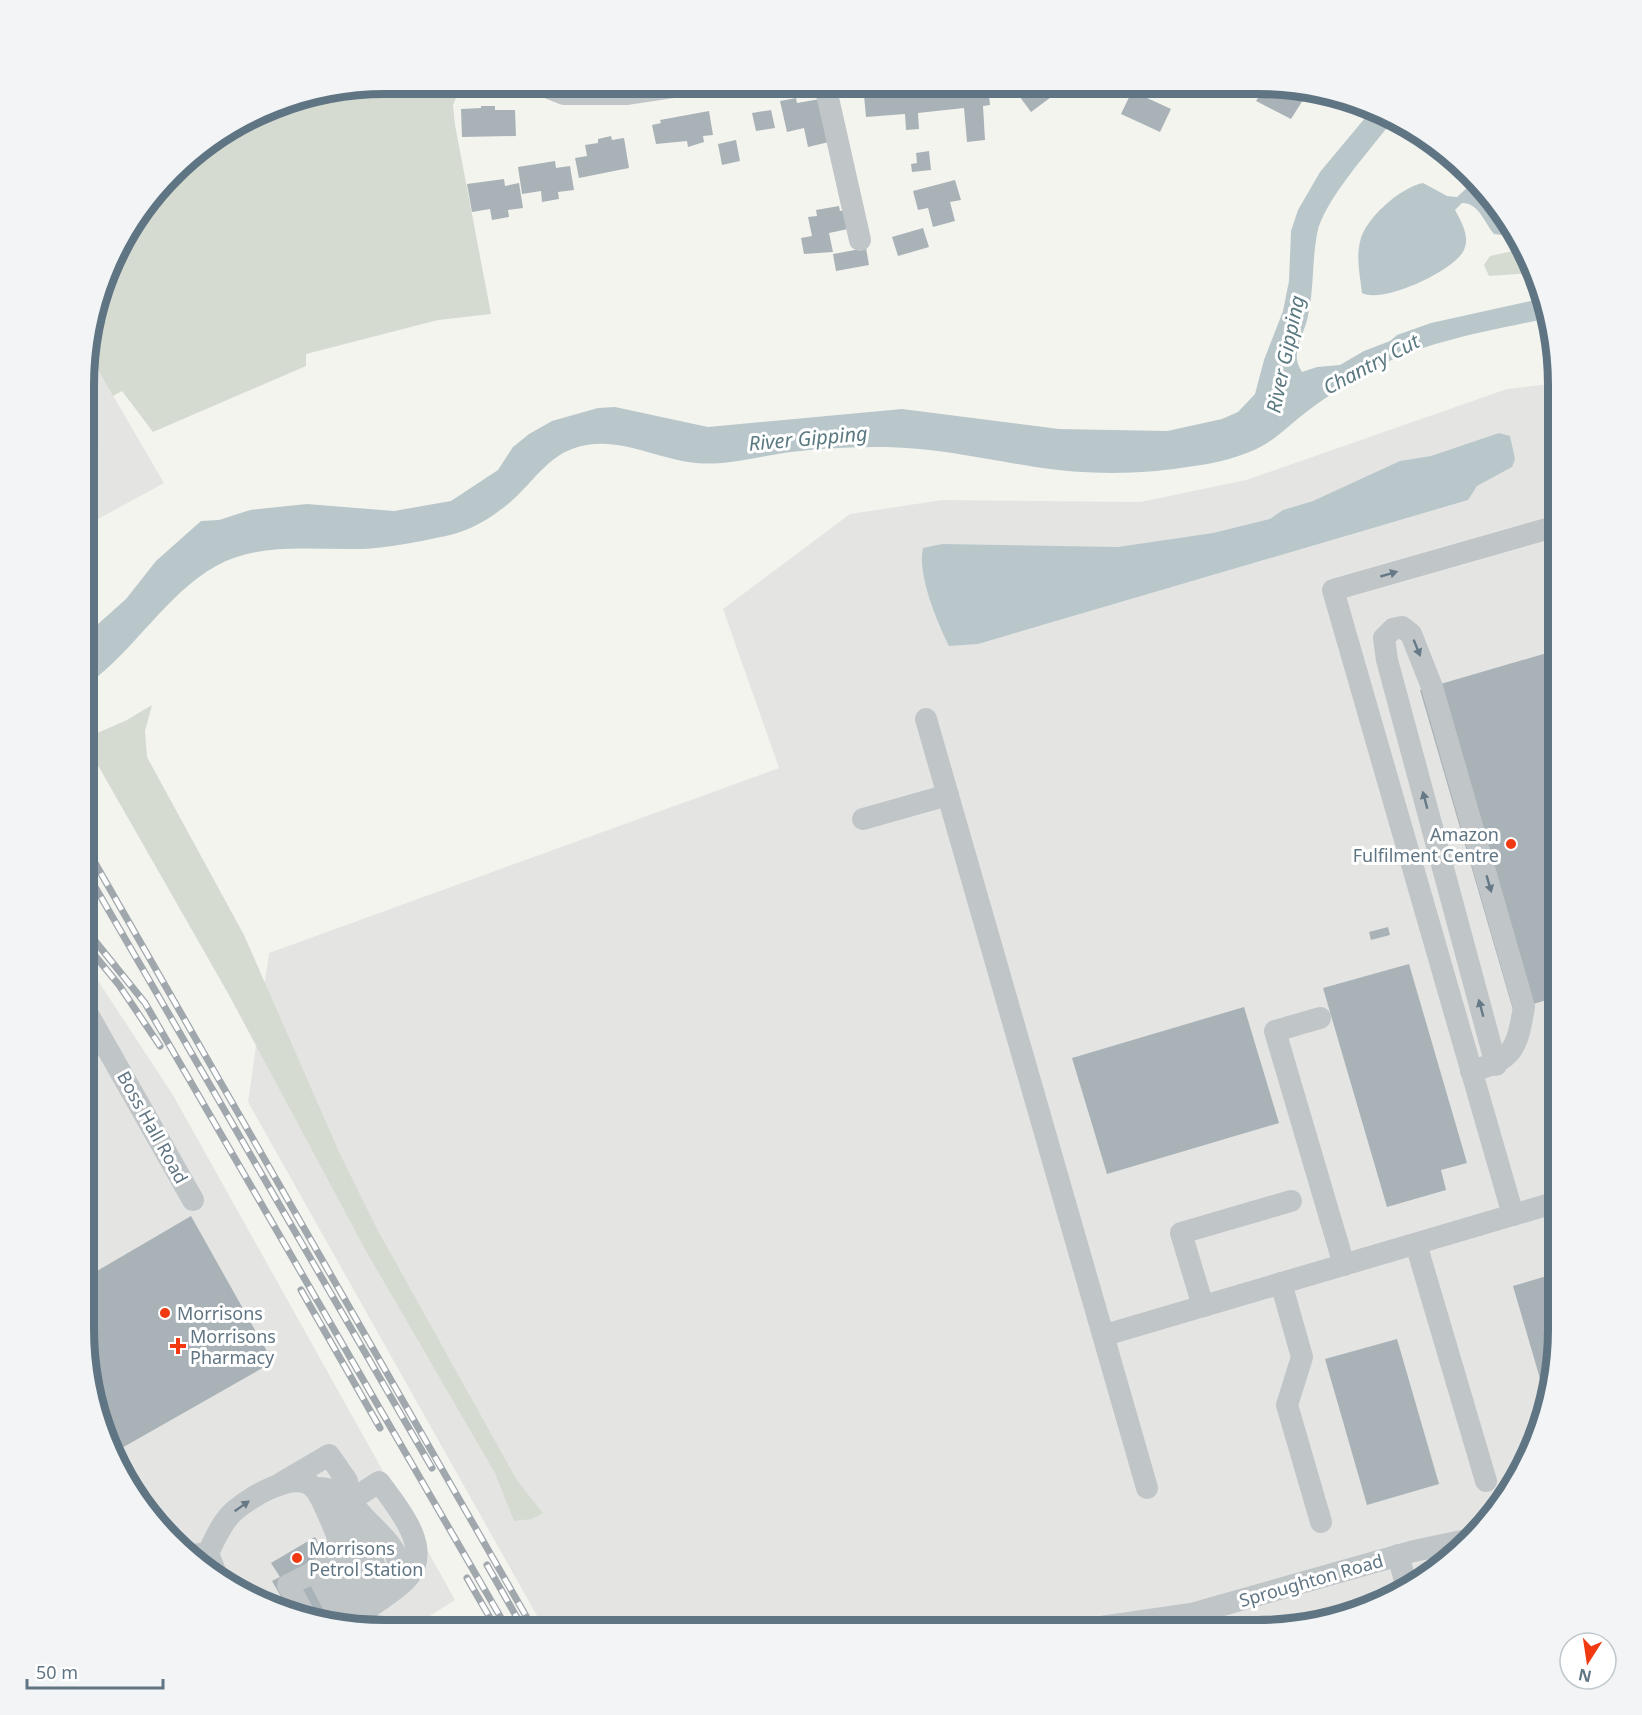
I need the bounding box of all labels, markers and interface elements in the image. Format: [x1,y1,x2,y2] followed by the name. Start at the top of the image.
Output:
[1259,292,1311,415] water label: River Gipping
[1318,327,1425,401] water label: Chantry Cut
[747,419,869,457] water label: River Gipping
[1380,569,1398,578] one-way arrow
[1412,640,1422,658] one-way arrow
[1419,791,1429,809] one-way arrow
[1353,822,1499,867] place label: Amazon Fulfilment Centre
[1504,837,1518,851] marker: Amazon Fulfilment Centre
[1485,875,1494,893] one-way arrow
[1476,999,1485,1017] one-way arrow
[112,1066,194,1188] street label: Boss Hall Road
[177,1301,263,1325] place label: Morrisons
[158,1306,172,1320] marker: Morrisons
[190,1324,276,1369] place label: Morrisons Pharmacy
[171,1339,185,1353] marker: Morrisons Pharmacy
[233,1500,249,1512] one-way arrow
[309,1536,423,1581] place label: Morrisons Petrol Station
[1236,1548,1386,1612] street label: Sproughton Road
[290,1551,304,1565] marker: Morrisons Petrol Station
[1558,1631,1618,1691] north arrow
[27,1652,164,1690] scale bar
[36,1660,78,1684] text: 50 m
[1576,1664,1594,1688] text: N

